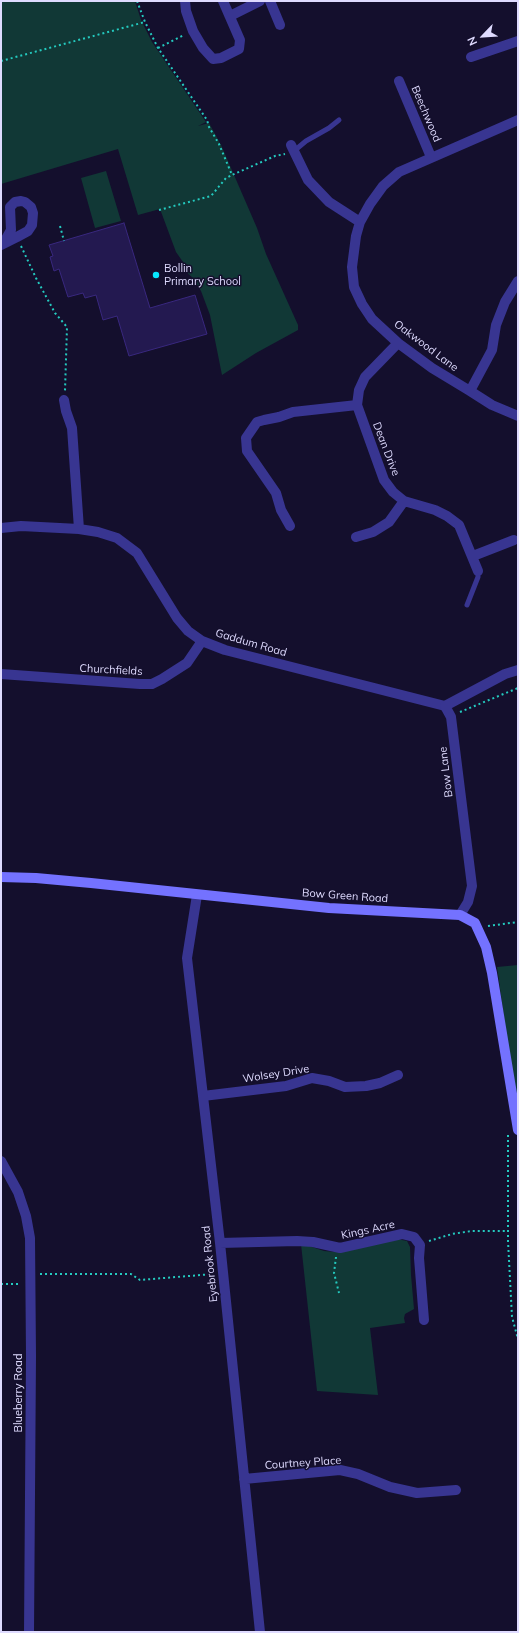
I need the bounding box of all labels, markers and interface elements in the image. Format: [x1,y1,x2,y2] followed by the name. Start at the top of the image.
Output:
[463,16,503,56] north arrow
[464,34,480,48] text: N
[408,84,444,144] street label: Beechwood
[164,262,241,288] place label: Bollin Primary School
[151,270,161,280] marker: Bollin Primary School
[391,318,461,374] street label: Oakwood Lane
[370,420,402,478] street label: Dean Drive
[214,627,288,659] street label: Gaddum Road
[79,662,143,678] street label: Churchfields
[436,746,456,798] street label: Bow Lane
[301,886,389,906] street label: Bow Green Road
[242,1062,310,1086] street label: Wolsey Drive
[340,1218,396,1242] street label: Kings Acre
[199,1225,221,1303] street label: Eyebrook Road
[12,1353,26,1433] street label: Blueberry Road
[264,1454,342,1472] street label: Courtney Place

